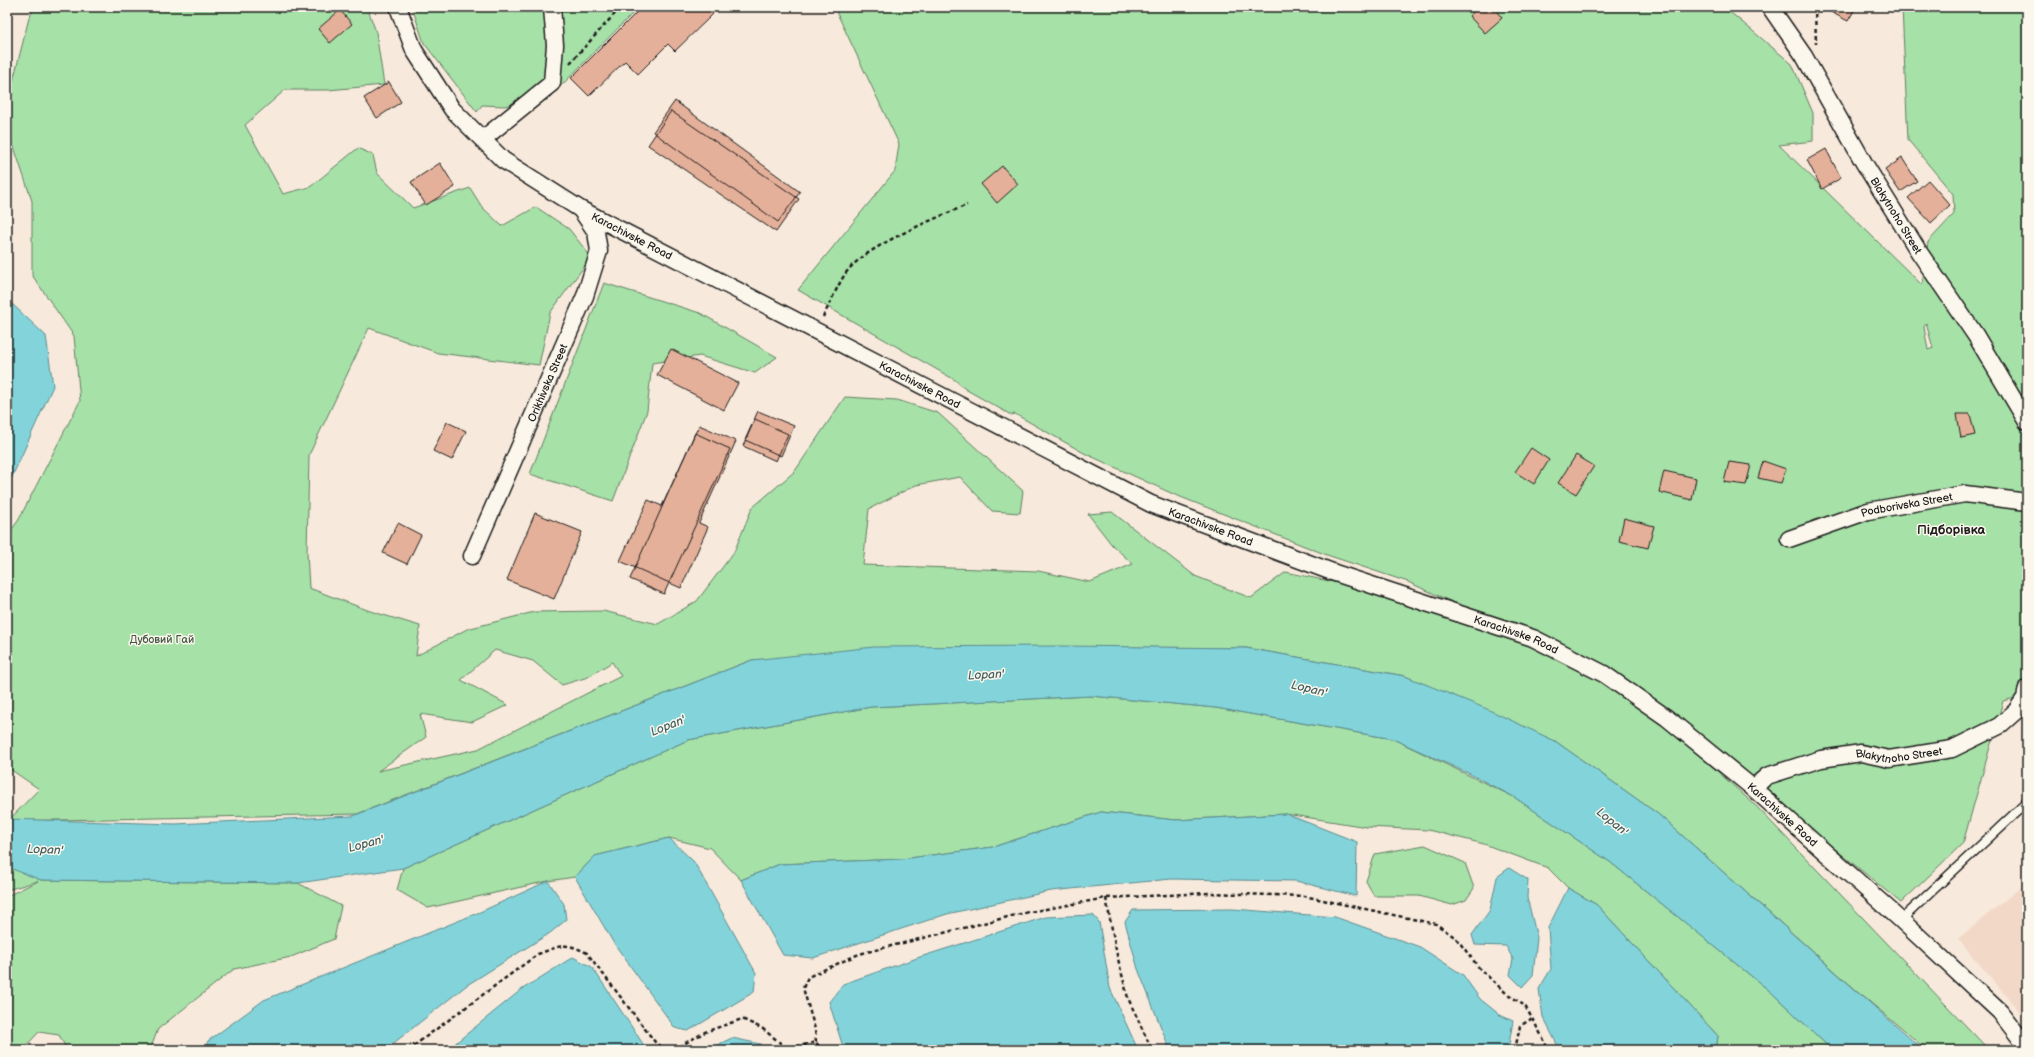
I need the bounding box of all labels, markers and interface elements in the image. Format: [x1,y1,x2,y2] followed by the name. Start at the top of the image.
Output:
[1868,175,1925,257] street label: Blakytnoho Street
[589,210,675,262] street label: Karachivske Road
[525,341,570,424] street label: Orikhivska Street
[877,358,963,411] street label: Karachivske Road
[1859,490,1954,520] street label: Podborivska Street
[1167,505,1255,548] street label: Karachivske Road
[1917,522,1986,538] district label: Підборівка
[1472,613,1561,656] street label: Karachivske Road
[130,633,194,646] park label: Дубовий Гай
[968,667,1005,683] water label: Lopan'
[1290,678,1329,700] water label: Lopan'
[648,712,688,740] water label: Lopan'
[1855,744,1944,766] street label: Blakytnoho Street
[1745,780,1820,849] street label: Karachivske Road
[1593,805,1631,839] water label: Lopan'
[347,832,386,856] water label: Lopan'
[27,842,64,858] water label: Lopan'

